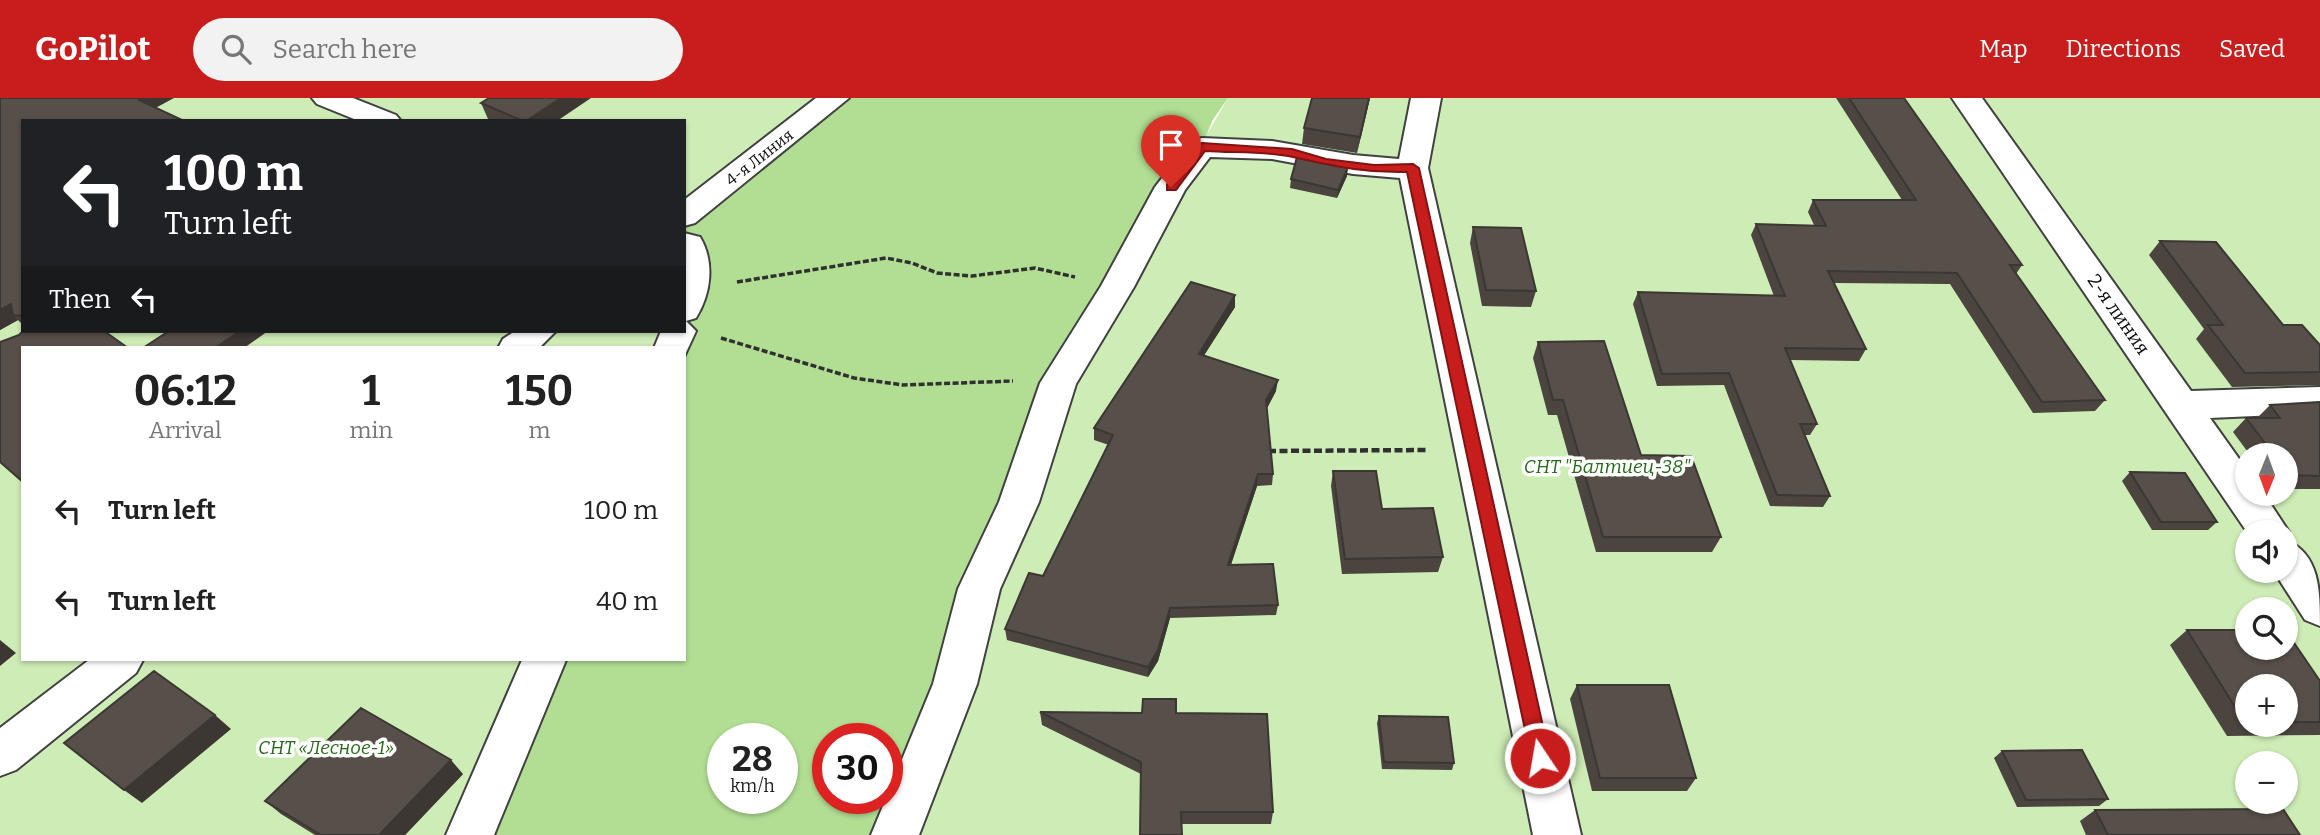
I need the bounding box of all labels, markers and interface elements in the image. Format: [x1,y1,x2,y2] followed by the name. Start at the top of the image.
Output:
[193,18,683,81] search box
[35,29,151,69] text: GoPilot
[217,30,255,68] icon: search
[273,34,417,65] text: Search here
[1979,35,2028,63] text: Map
[2066,35,2181,63] text: Directions
[2219,35,2285,63] text: Saved
[1141,115,1201,187] pin
[722,125,797,190] street label: 4-я Линия
[1152,126,1190,164] icon: arrive
[164,144,303,203] text: 100 m
[49,147,140,238] icon: left
[164,204,292,242] text: Turn left
[2083,270,2155,359] street label: 2-я линия
[125,280,163,318] icon: left
[49,284,111,315] text: Then
[134,366,237,416] text: 06:12
[362,366,380,416] text: 1
[506,366,573,416] text: 150
[149,416,222,444] text: Arrival
[349,416,393,444] text: min
[528,416,550,444] text: m
[2235,443,2298,506] north arrow
[2235,443,2298,814] map controls
[1524,455,1691,478] park label: СНТ "Балтиец-38"
[49,492,87,530] icon: left
[108,495,216,526] text: Turn left
[584,495,658,526] text: 100 m
[2235,520,2298,583] button: sound
[49,583,87,621] icon: left
[108,586,216,617] text: Turn left
[596,586,658,617] text: 40 m
[2235,597,2298,660] button: search
[2235,674,2298,737] button: +
[1503,721,1577,795] position arrow
[812,723,903,814] speed limit sign: 30
[258,736,394,759] park label: СНТ «Лесное-1»
[732,738,773,780] text: 28
[2235,751,2298,814] button: −
[730,775,775,797] text: km/h

